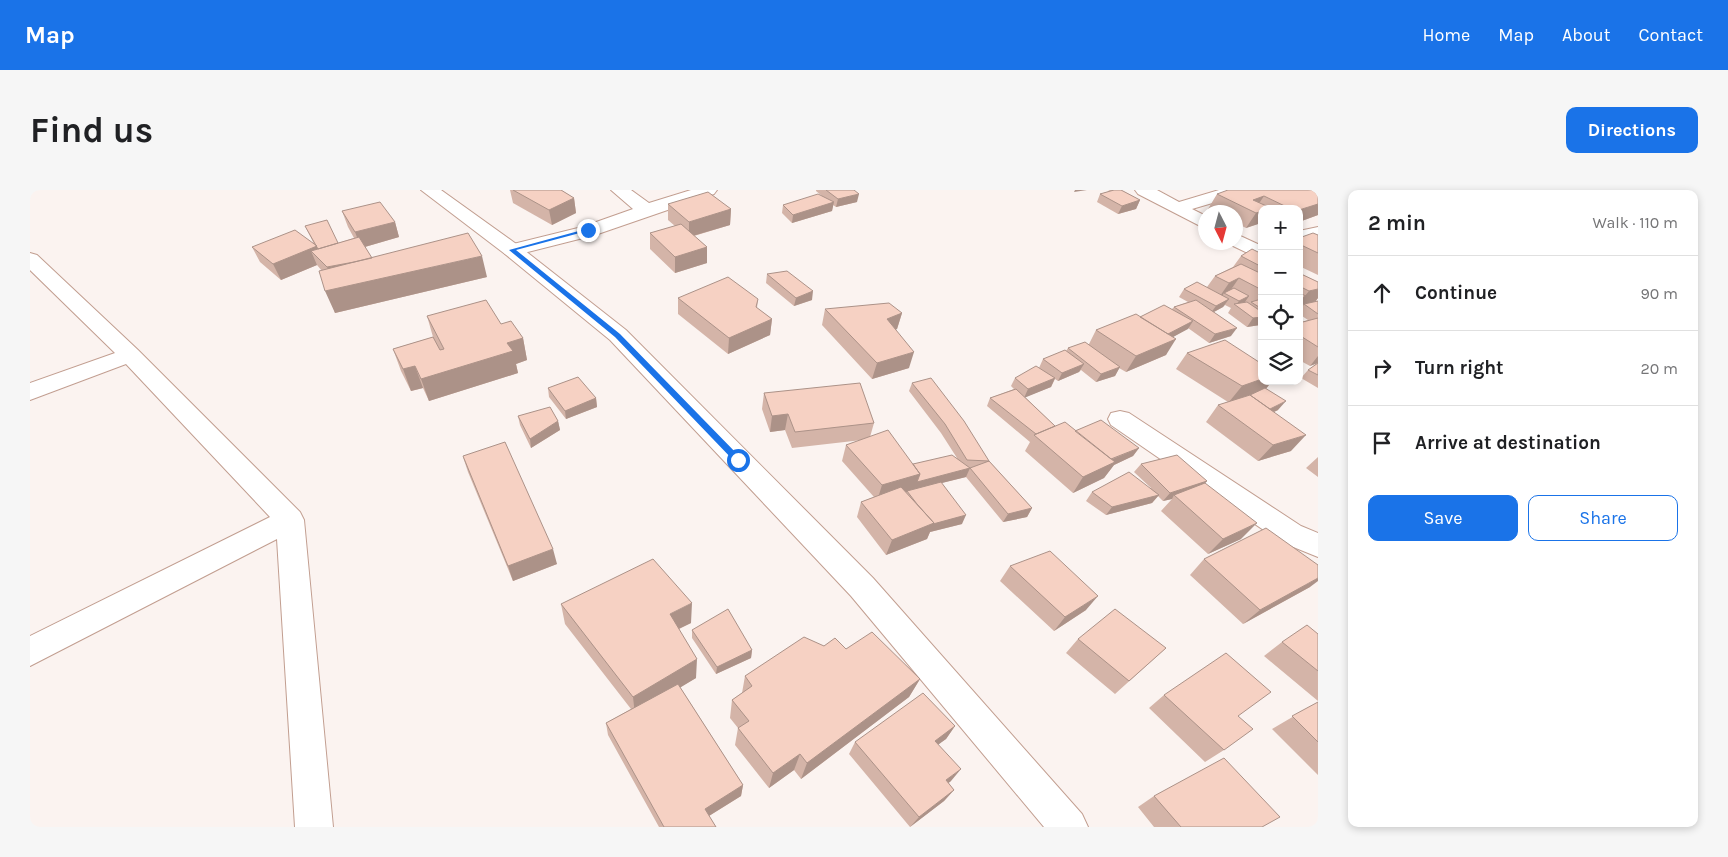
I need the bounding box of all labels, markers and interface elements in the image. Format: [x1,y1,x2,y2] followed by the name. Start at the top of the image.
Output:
[25,21,75,49] text: Map
[1422,24,1470,46] text: Home
[1498,24,1534,46] text: Map
[1562,24,1611,46] text: About
[1639,24,1703,46] text: Contact
[1566,107,1698,153] button: Directions
[30,110,153,151] text: Find us
[1198,205,1243,250] north arrow
[1258,205,1303,385] map controls
[1258,205,1303,250] button: +
[1368,211,1426,235] text: 2 min
[1593,213,1678,232] text: Walk · 110 m
[577,219,600,242] route end
[1258,250,1303,295] button: −
[1368,279,1396,307] icon: ahead
[1415,282,1497,304] text: Continue
[1640,284,1678,303] text: 90 m
[1258,295,1303,340] button: locate
[1258,340,1303,385] button: layers
[1368,354,1396,382] icon: right
[1415,357,1504,379] text: Turn right
[1640,359,1678,378] text: 20 m
[1368,429,1396,457] icon: arrive
[1415,432,1601,454] text: Arrive at destination
[727,449,750,472] route start
[1368,495,1518,541] button: Save
[1528,495,1678,541] button: Share

